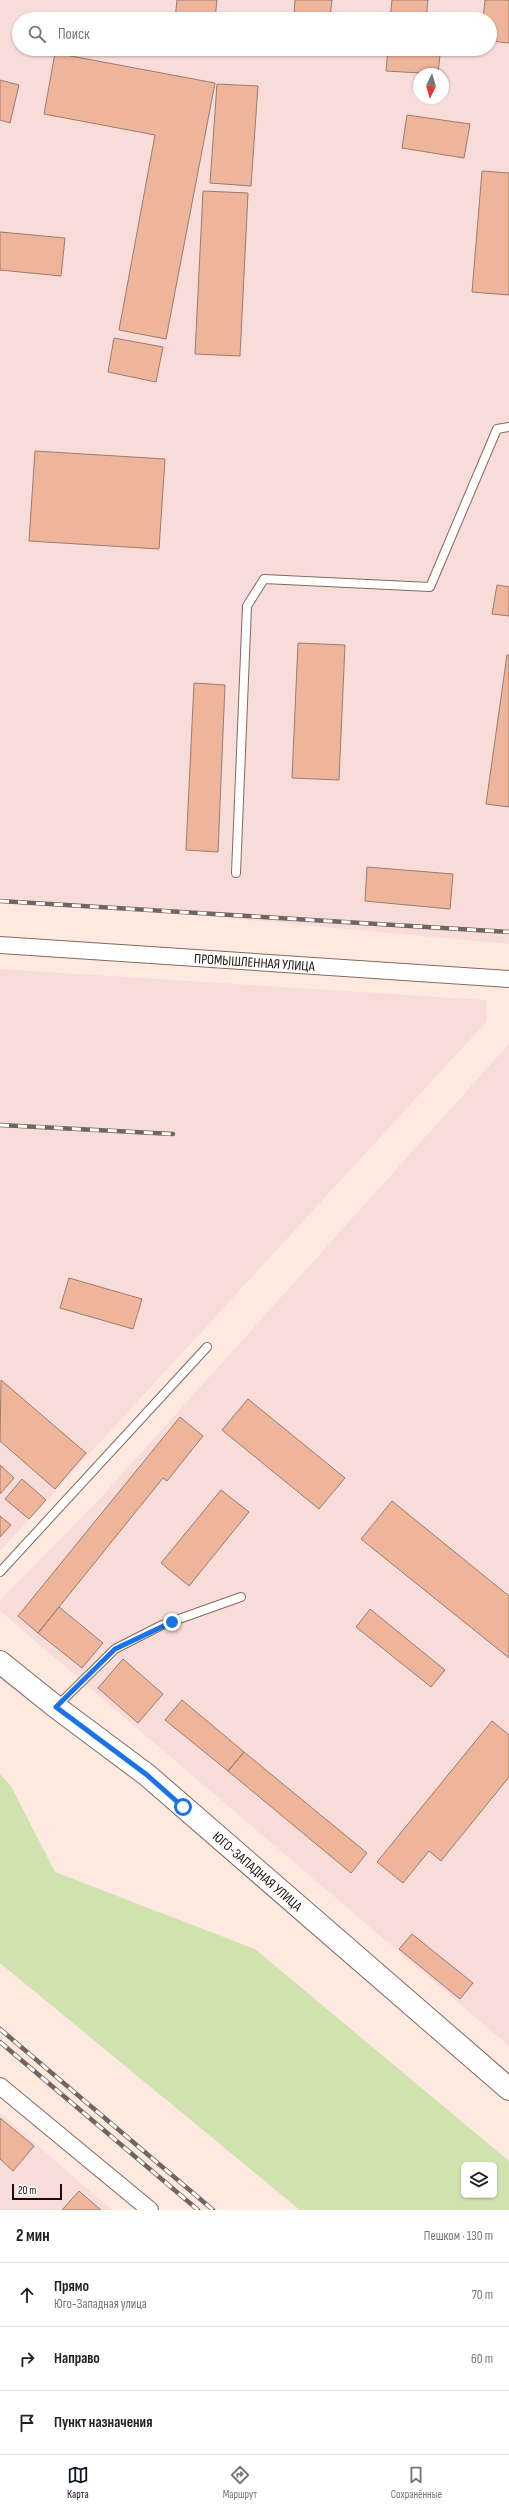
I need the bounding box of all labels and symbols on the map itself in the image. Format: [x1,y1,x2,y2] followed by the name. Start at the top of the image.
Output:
[413,68,449,104] north arrow
[194,950,316,975] street label: ПРОМЫШЛЕННАЯ УЛИЦА
[163,1613,181,1631] route end
[174,1798,192,1816] route start
[209,1828,306,1915] street label: ЮГО-ЗАПАДНАЯ УЛИЦА
[12,2182,62,2201] scale bar

